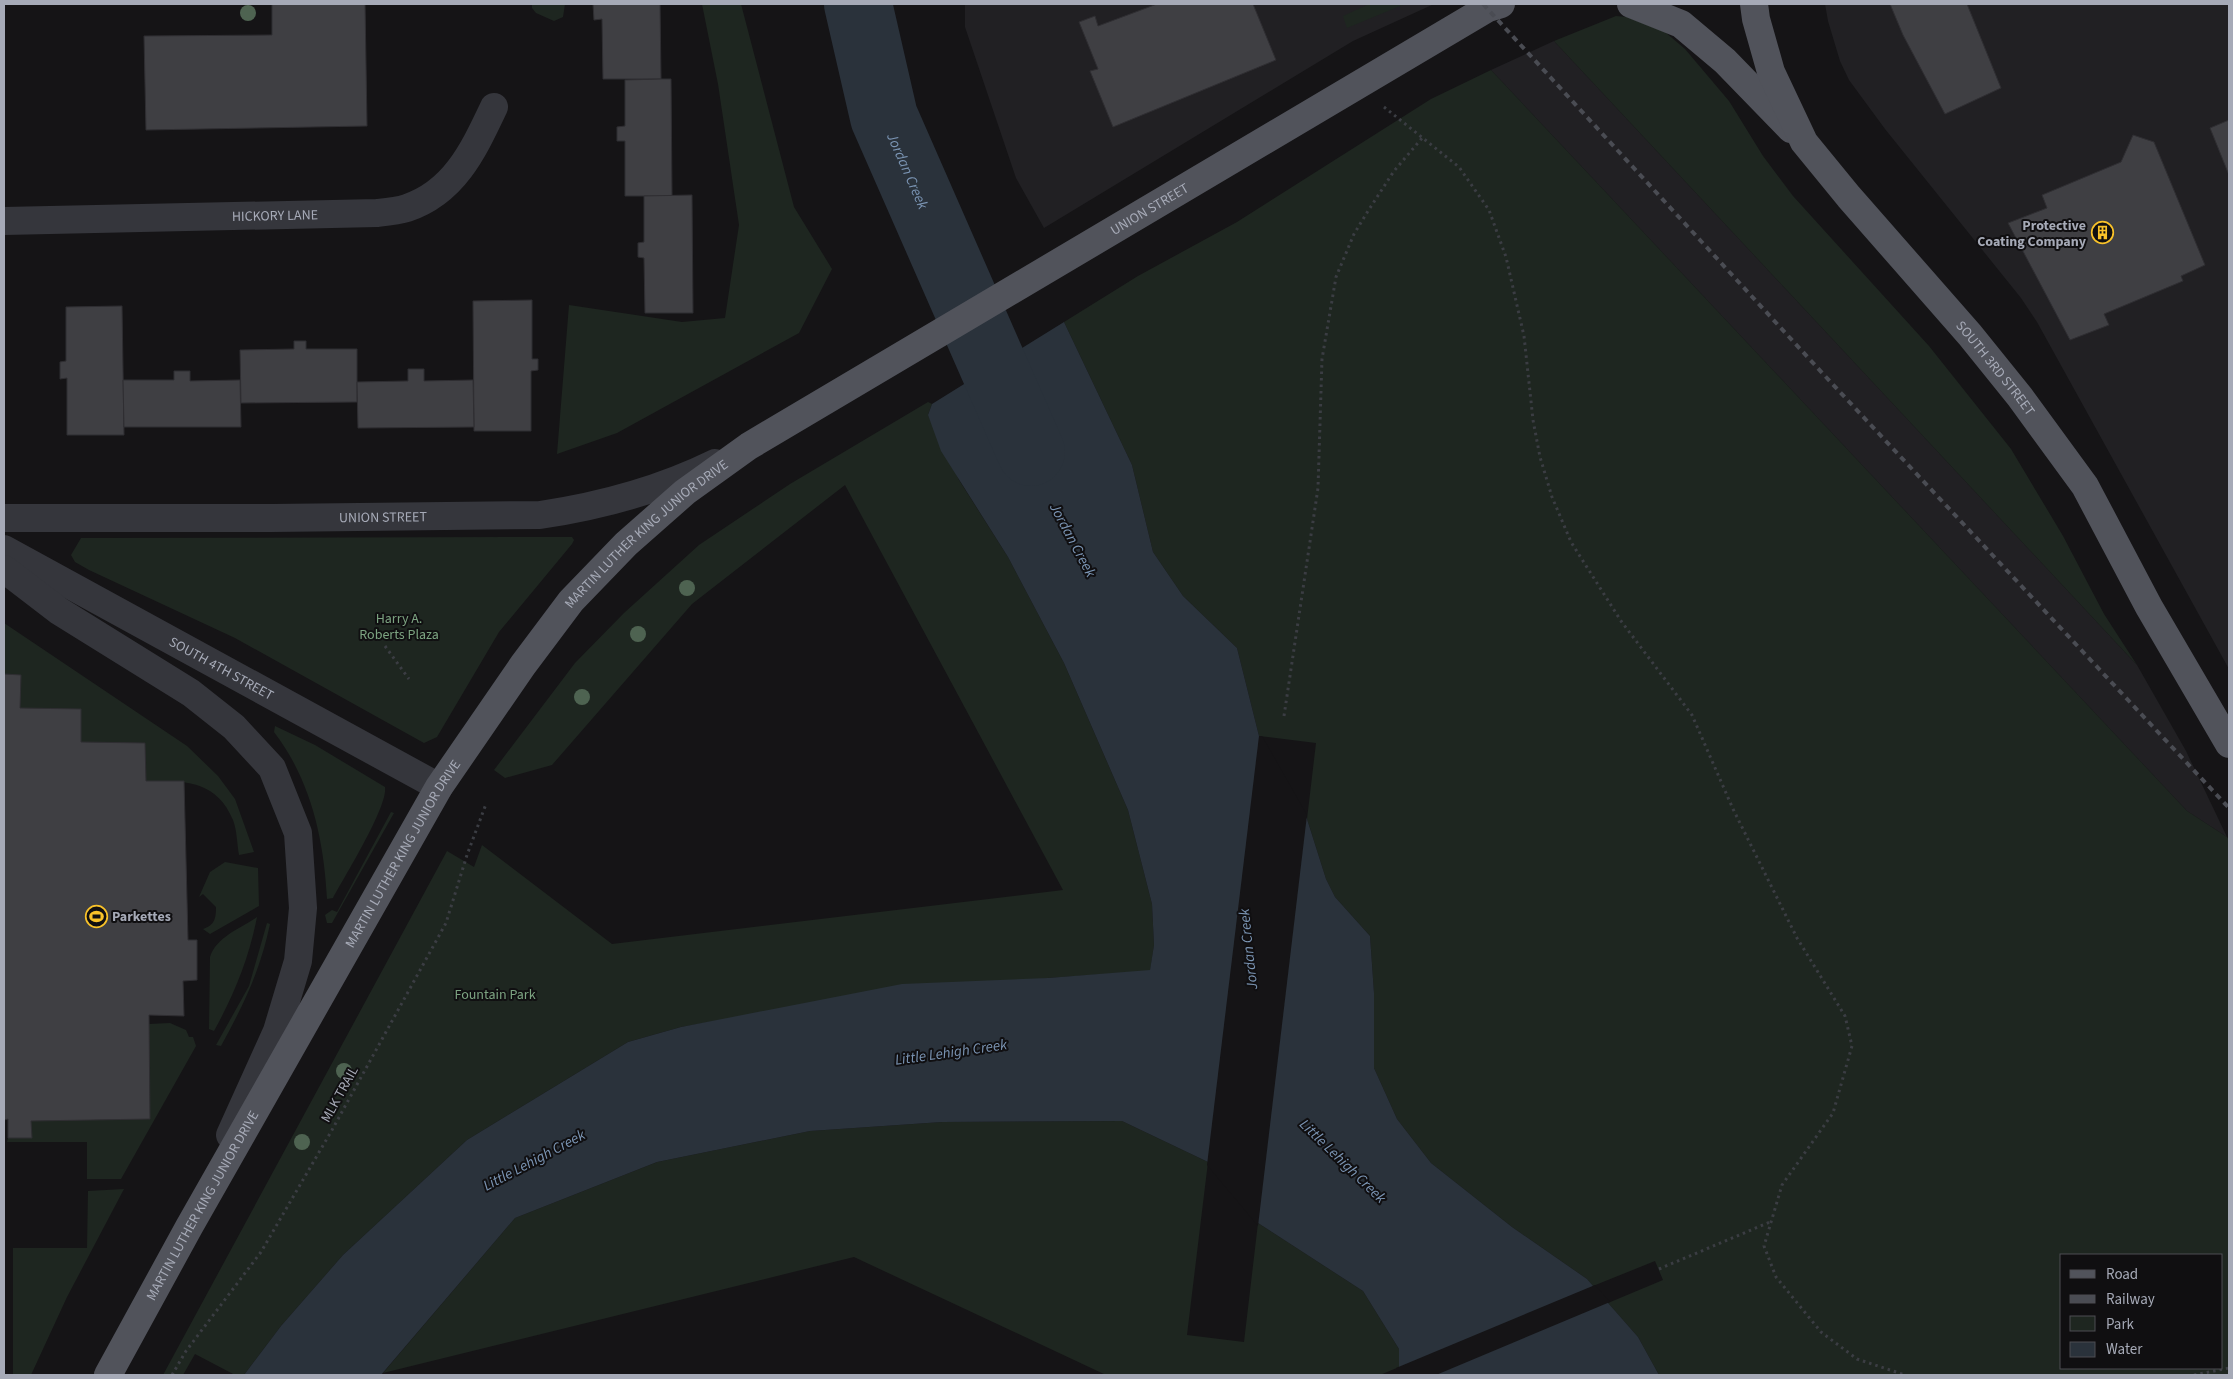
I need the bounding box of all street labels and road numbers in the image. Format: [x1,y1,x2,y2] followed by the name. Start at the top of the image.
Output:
[1107,178,1193,241] street label: UNION STREET
[232,205,318,227] street label: HICKORY LANE
[1951,317,2040,420] street label: SOUTH 3RD STREET
[560,455,733,613] street label: MARTIN LUTHER KING JUNIOR DRIVE
[339,507,428,528] street label: UNION STREET
[165,632,278,706] street label: SOUTH 4TH STREET
[341,756,466,952] street label: MARTIN LUTHER KING JUNIOR DRIVE
[316,1063,364,1126] street label: MLK TRAIL
[142,1107,264,1304] street label: MARTIN LUTHER KING JUNIOR DRIVE

